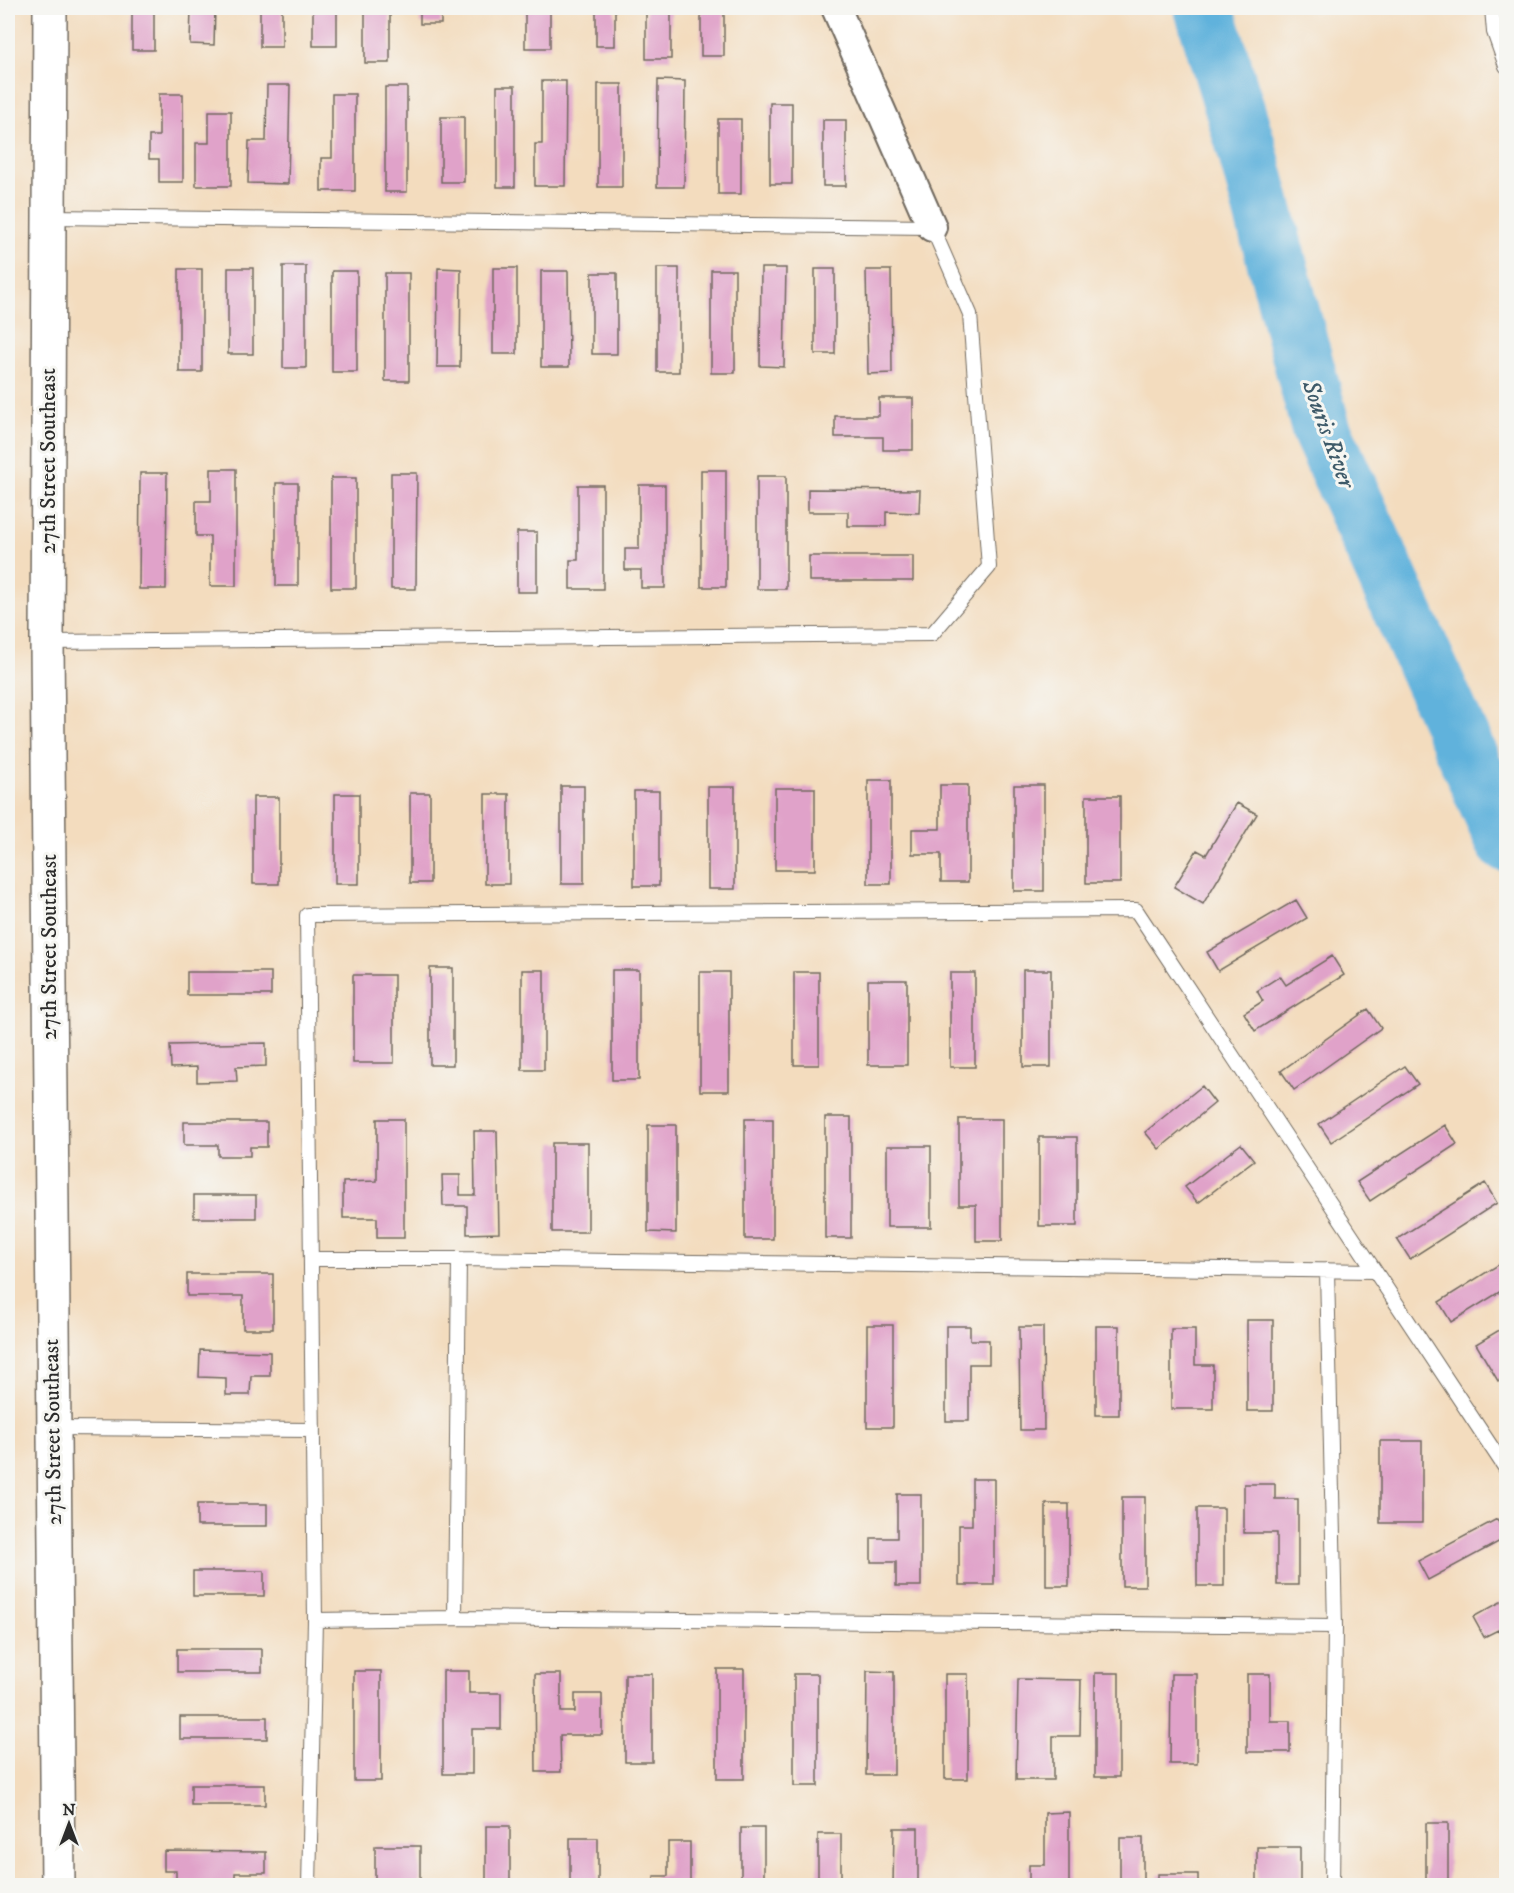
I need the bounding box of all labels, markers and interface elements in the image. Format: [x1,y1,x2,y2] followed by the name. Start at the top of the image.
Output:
[35,368,62,554] street label: 27th Street Southeast
[1294,375,1362,494] water label: Souris River
[36,854,63,1040] street label: 27th Street Southeast
[38,1339,68,1525] street label: 27th Street Southeast
[39,1794,99,1854] north arrow
[62,1800,76,1820] text: N

